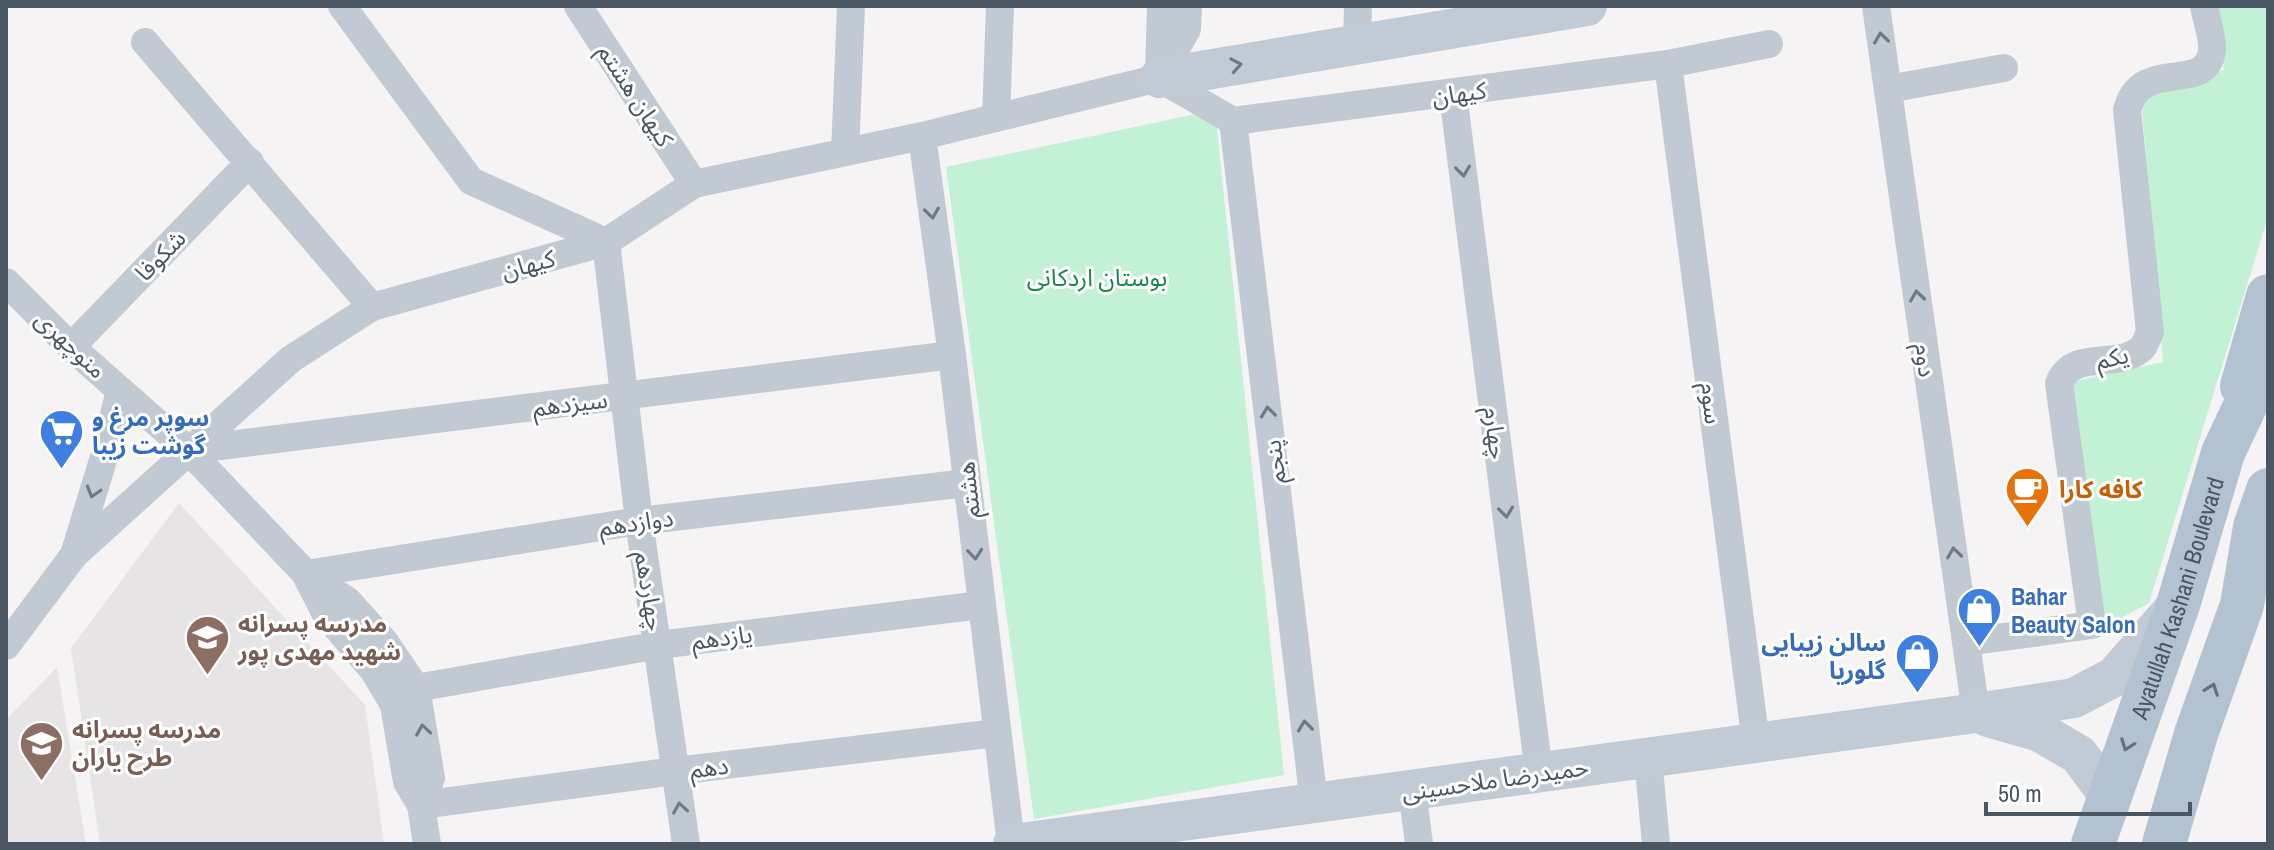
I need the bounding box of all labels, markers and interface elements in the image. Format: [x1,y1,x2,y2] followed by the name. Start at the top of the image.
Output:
[1873,31,1890,45] one-way arrow
[589,37,682,155] street label: کیهان هشتم
[1229,57,1243,74] one-way arrow
[1430,73,1489,113] street label: کیهان
[1454,164,1471,178] one-way arrow
[924,207,941,220] one-way arrow
[128,222,192,288] street label: شکوفا
[498,241,560,286] street label: کیهان
[1027,261,1167,293] park label: بوستان اردکانی
[1909,289,1926,302] one-way arrow
[29,303,113,385] street label: منوچهری
[2092,338,2132,378] street label: یکم
[1905,341,1944,379] street label: دوم
[1691,380,1730,426] street label: سوم
[531,383,610,425] street label: سیزدهم
[92,401,209,461] place label: سوپر مرغ و گوشت زیبا
[1259,405,1276,418] one-way arrow
[1474,405,1515,462] street label: چهارم
[37,407,85,470] supermarket icon: سوپر مرغ و گوشت زیبا
[1255,438,1295,486] street label: پنجم
[949,460,989,520] street label: هشتم
[2004,465,2052,528] cafe icon: کافه کارا
[2059,473,2144,505] place label: کافه کارا
[2122,473,2231,724] street label: Ayatullah Kashani Boulevard
[86,485,102,499] one-way arrow
[597,501,675,545] street label: دوازدهم
[1497,506,1514,519] one-way arrow
[1946,546,1963,560] one-way arrow
[967,548,984,561] one-way arrow
[626,549,672,633] street label: چهاردهم
[2011,580,2136,640] place label: Bahar Beauty Salon
[1956,586,2004,649] shop icon: Bahar Beauty Salon
[237,607,401,668] place label: مدرسه پسرانه شهید مهدی پور
[183,613,231,676] school or university icon: مدرسه پسرانه شهید مهدی پور
[690,617,754,659] street label: یازدهم
[1761,626,1887,686] place label: سالن زیبایی گلوريا
[1893,632,1941,695] shop icon: سالن زیبایی گلوريا
[2202,683,2219,697] one-way arrow
[72,713,221,775] place label: مدرسه پسرانه طرح یاران
[17,719,65,782] school or university icon: مدرسه پسرانه طرح یاران
[1297,719,1314,733] one-way arrow
[415,723,432,737] one-way arrow
[2121,738,2137,752] one-way arrow
[688,749,730,787] street label: دهم
[1400,750,1590,808] street label: حمیدرضا ملاحسینی
[1986,766,2190,816] scale bar
[1998,777,2042,809] text: 50 m
[673,801,690,814] one-way arrow

